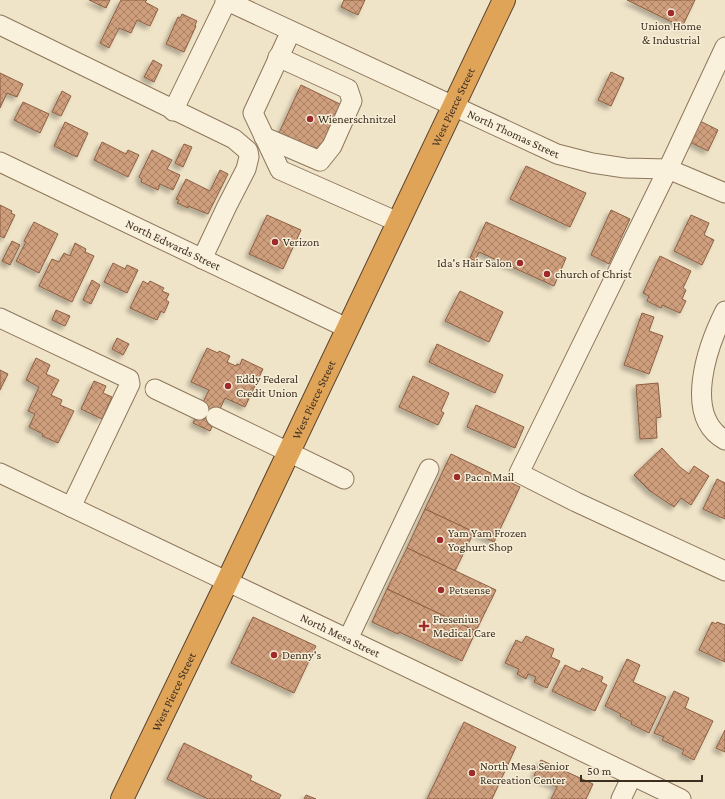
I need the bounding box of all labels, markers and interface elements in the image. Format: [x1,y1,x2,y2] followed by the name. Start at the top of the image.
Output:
[666,8,676,18] marker: Union Home & Industrial
[641,19,701,47] place label: Union Home & Industrial
[428,64,478,149] street label: West Pierce Street
[465,106,562,162] street label: North Thomas Street
[318,112,396,126] place label: Wienerschnitzel
[305,114,315,124] marker: Wienerschnitzel
[124,216,224,274] street label: North Edwards Street
[283,235,320,249] place label: Verizon
[270,237,280,247] marker: Verizon
[437,256,513,270] place label: Ida's Hair Salon
[515,258,525,268] marker: Ida's Hair Salon
[555,267,633,281] place label: church of Christ
[542,269,552,279] marker: church of Christ
[289,357,339,441] street label: West Pierce Street
[236,372,298,400] place label: Eddy Federal Credit Union
[223,381,233,391] marker: Eddy Federal Credit Union
[465,470,514,484] place label: Pac n Mail
[452,472,462,482] marker: Pac n Mail
[448,526,527,554] place label: Yam Yam Frozen Yoghurt Shop
[435,535,445,545] marker: Yam Yam Frozen Yoghurt Shop
[449,583,490,597] place label: Petsense
[436,585,446,595] marker: Petsense
[298,610,383,661] street label: North Mesa Street
[433,612,495,640] place label: Fresenius Medical Care
[418,620,430,632] marker: Fresenius Medical Care
[282,648,321,662] place label: Denny's
[149,649,199,734] street label: West Pierce Street
[269,650,279,660] marker: Denny's
[581,757,702,783] scale bar
[480,759,570,787] place label: North Mesa Senior Recreation Center
[587,764,612,778] text: 50 m
[467,768,477,778] marker: North Mesa Senior Recreation Center

